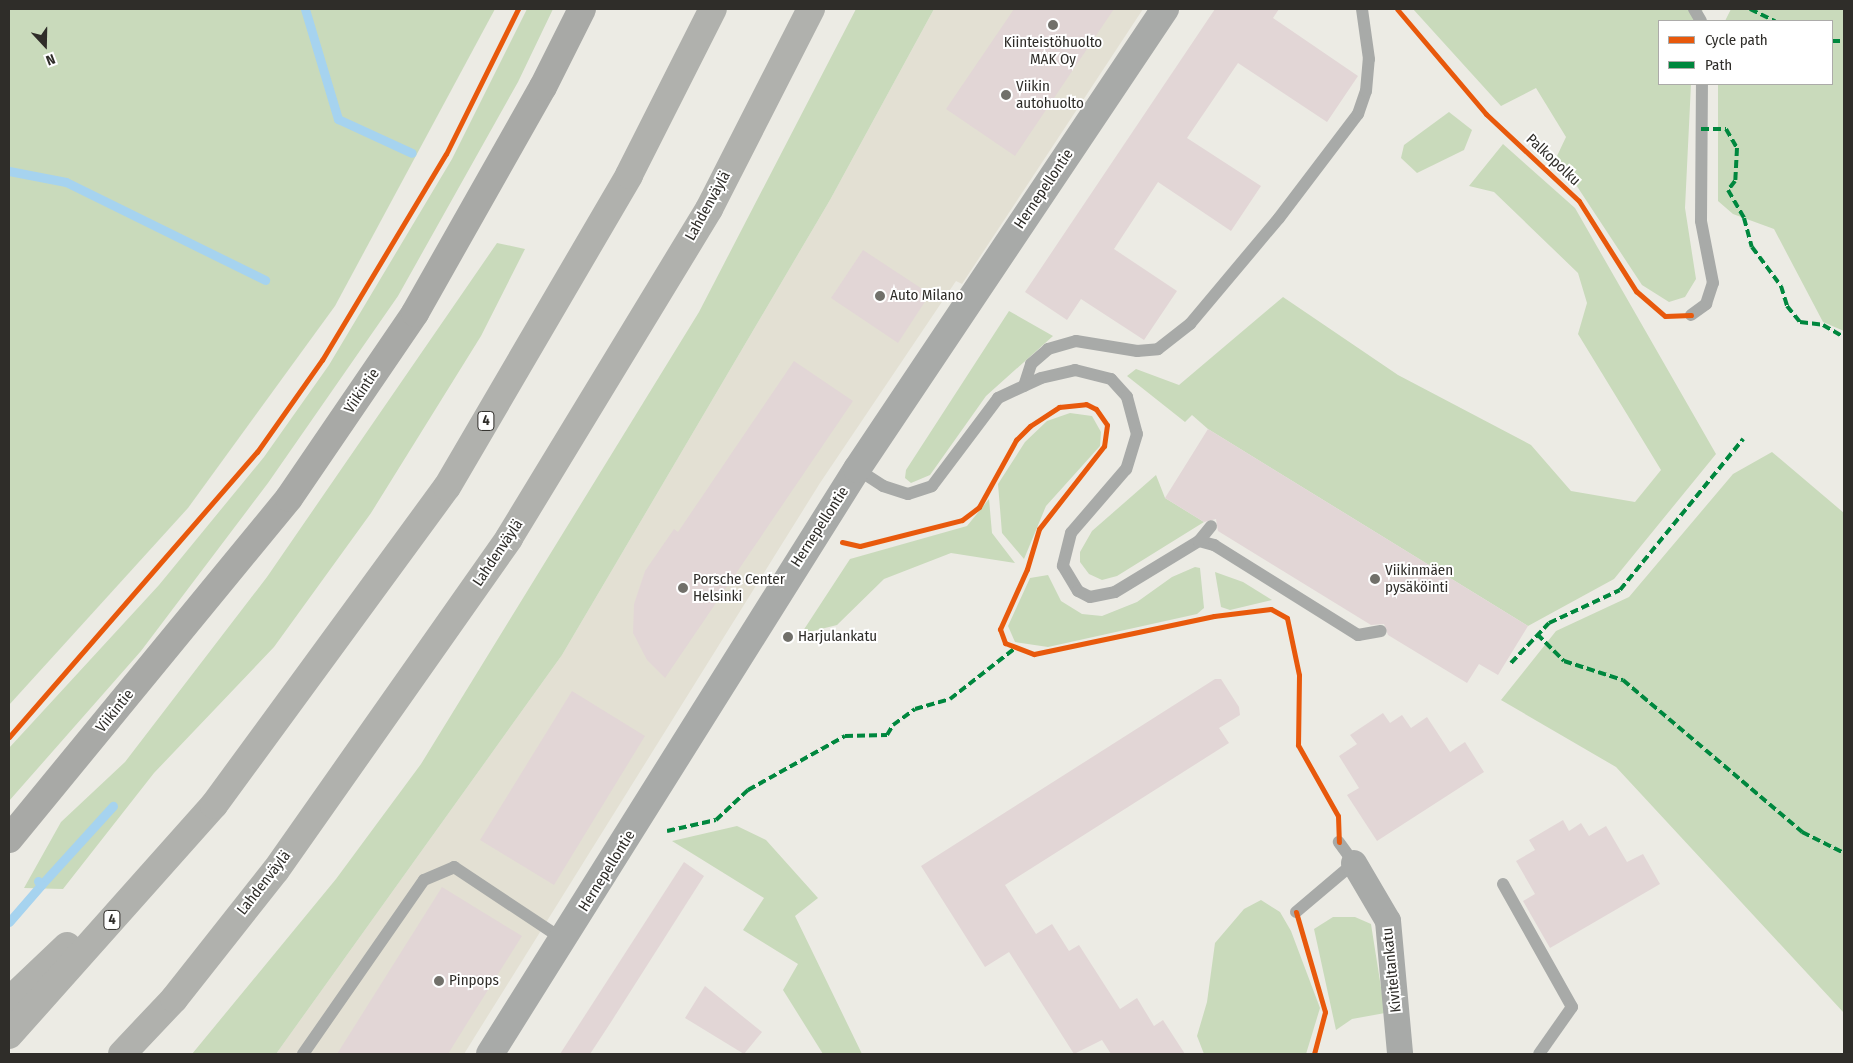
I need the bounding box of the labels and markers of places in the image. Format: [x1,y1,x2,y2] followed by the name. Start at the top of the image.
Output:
[1047,19,1059,31] marker: Kiinteistöhuolto MAK Oy
[1004,33,1102,68] place label: Kiinteistöhuolto MAK Oy
[1016,77,1084,112] place label: Viikin autohuolto
[1000,89,1012,101] marker: Viikin autohuolto
[890,287,963,305] place label: Auto Milano
[874,290,886,302] marker: Auto Milano
[1385,561,1453,596] place label: Viikinmäen pysäköinti
[693,570,785,605] place label: Porsche Center Helsinki
[1369,573,1381,585] marker: Viikinmäen pysäköinti
[677,582,689,594] marker: Porsche Center Helsinki
[798,628,877,646] place label: Harjulankatu
[782,631,794,643] marker: Harjulankatu
[449,972,499,990] place label: Pinpops
[433,975,445,987] marker: Pinpops

